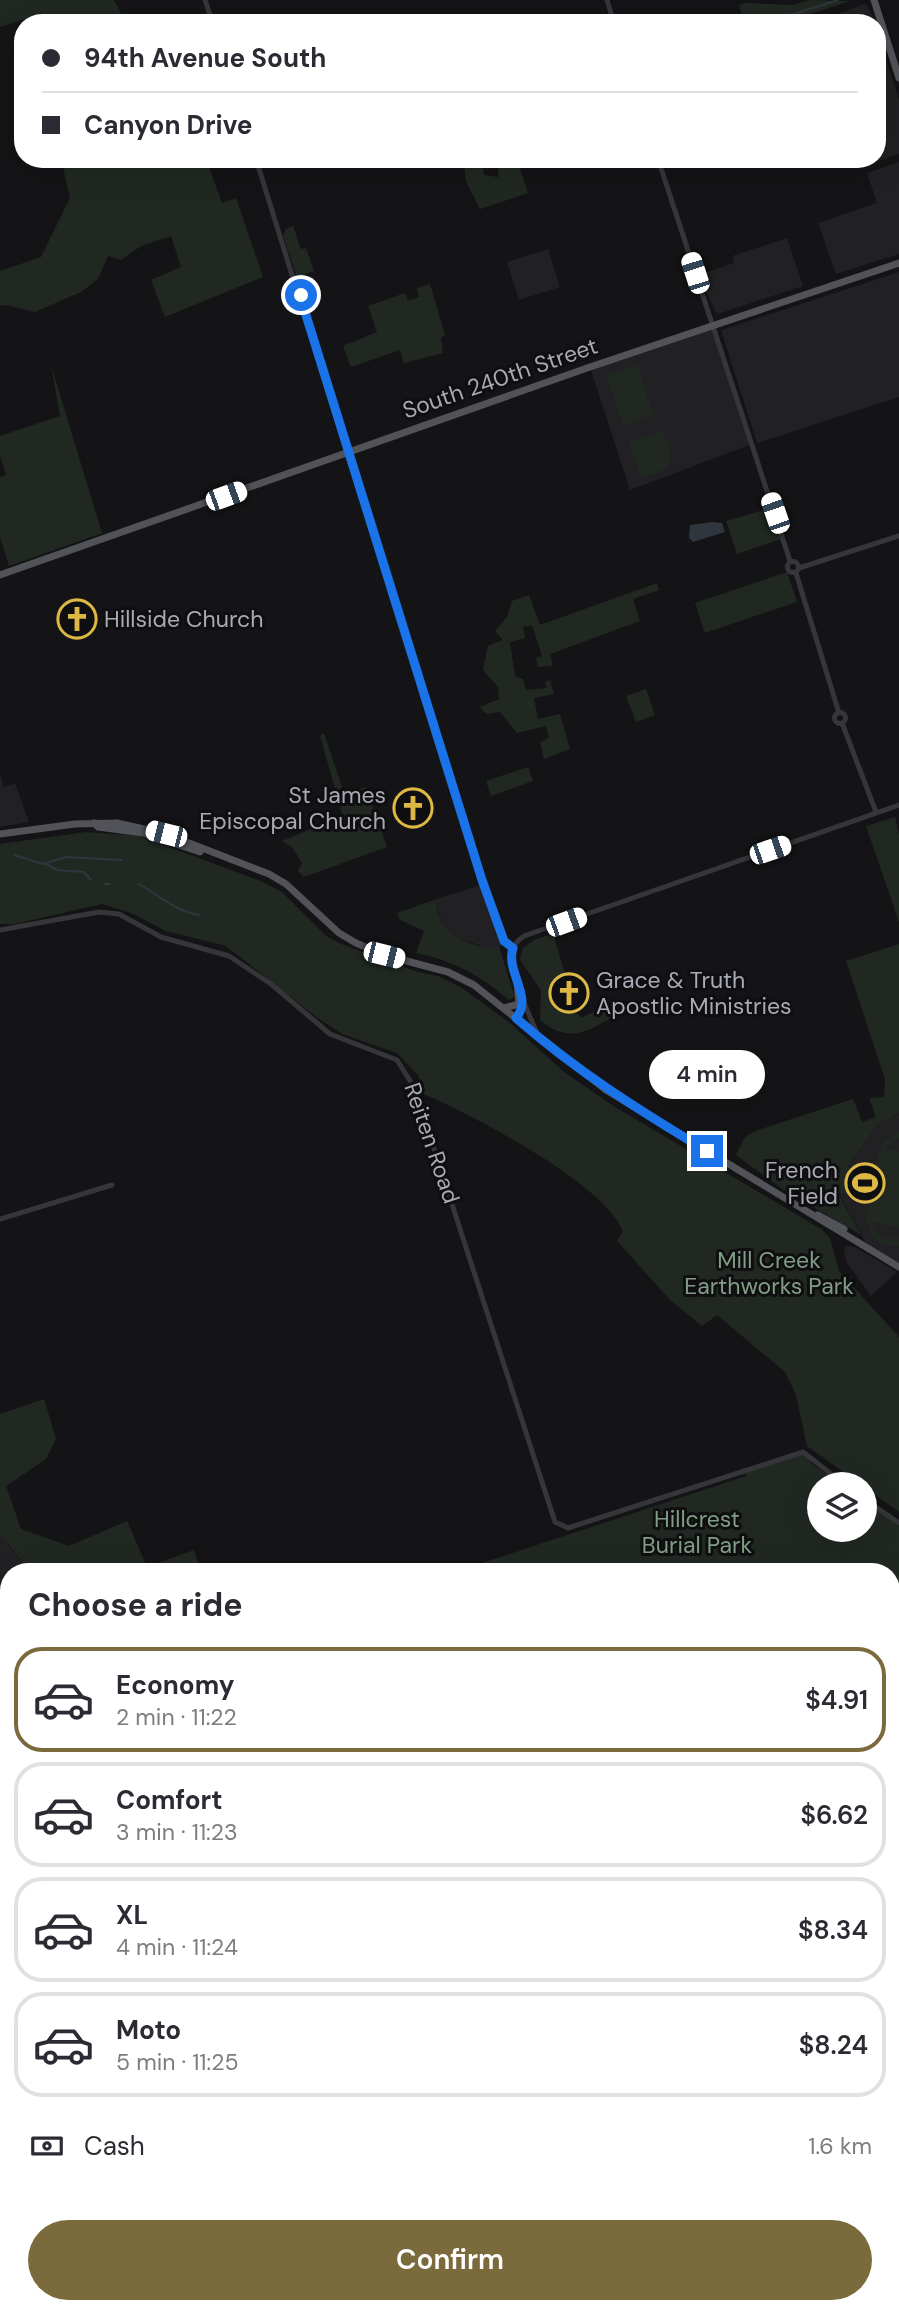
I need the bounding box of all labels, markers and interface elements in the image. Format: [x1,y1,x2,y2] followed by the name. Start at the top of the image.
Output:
[84,41,326,75] text: 94th Avenue South
[84,108,252,142] text: Canyon Drive
[679,250,712,296] car
[285,279,317,311] route start
[398,331,602,425] street label: South 240th Street
[203,479,250,513] car
[759,490,792,536] car
[56,598,98,640] church icon: Hillside Church
[104,604,263,634] place label: Hillside Church
[199,780,386,836] place label: St James Episcopal Church
[392,787,434,829] church icon: St James Episcopal Church
[144,819,189,849] car
[747,833,794,867] car
[543,905,590,939] car
[362,940,407,970] car
[596,965,792,1021] place label: Grace & Truth Apostlic Ministries
[548,972,590,1014] church icon: Grace & Truth Apostlic Ministries
[649,1050,765,1098] callout: 4 min
[676,1059,738,1089] text: 4 min
[397,1078,467,1208] street label: Reiten Road
[691,1135,723,1167] route end
[765,1155,838,1211] place label: French Field
[844,1162,886,1204] sports icon: French Field
[684,1245,854,1301] park label: Mill Creek Earthworks Park
[807,1472,877,1542] map controls
[807,1472,877,1542] button: layers
[642,1504,753,1560] park label: Hillcrest Burial Park
[28,1584,243,1626] text: Choose a ride
[32,1668,95,1731] icon: car
[116,1668,234,1702] text: Economy
[805,1683,868,1717] text: $4.91
[116,1702,237,1732] text: 2 min · 11:22
[32,1783,95,1846] icon: car
[116,1783,222,1817] text: Comfort
[801,1798,868,1832] text: $6.62
[116,1817,238,1847] text: 3 min · 11:23
[32,1898,95,1961] icon: car
[116,1898,148,1932] text: XL
[798,1913,868,1947] text: $8.34
[116,1932,238,1962] text: 4 min · 11:24
[32,2013,95,2076] icon: car
[116,2013,181,2047] text: Moto
[799,2028,868,2062] text: $8.24
[116,2047,238,2077] text: 5 min · 11:25
[28,2127,66,2165] icon: cash
[84,2129,145,2163] text: Cash
[808,2131,872,2161] text: 1.6 km
[28,2220,872,2300] button: Confirm

